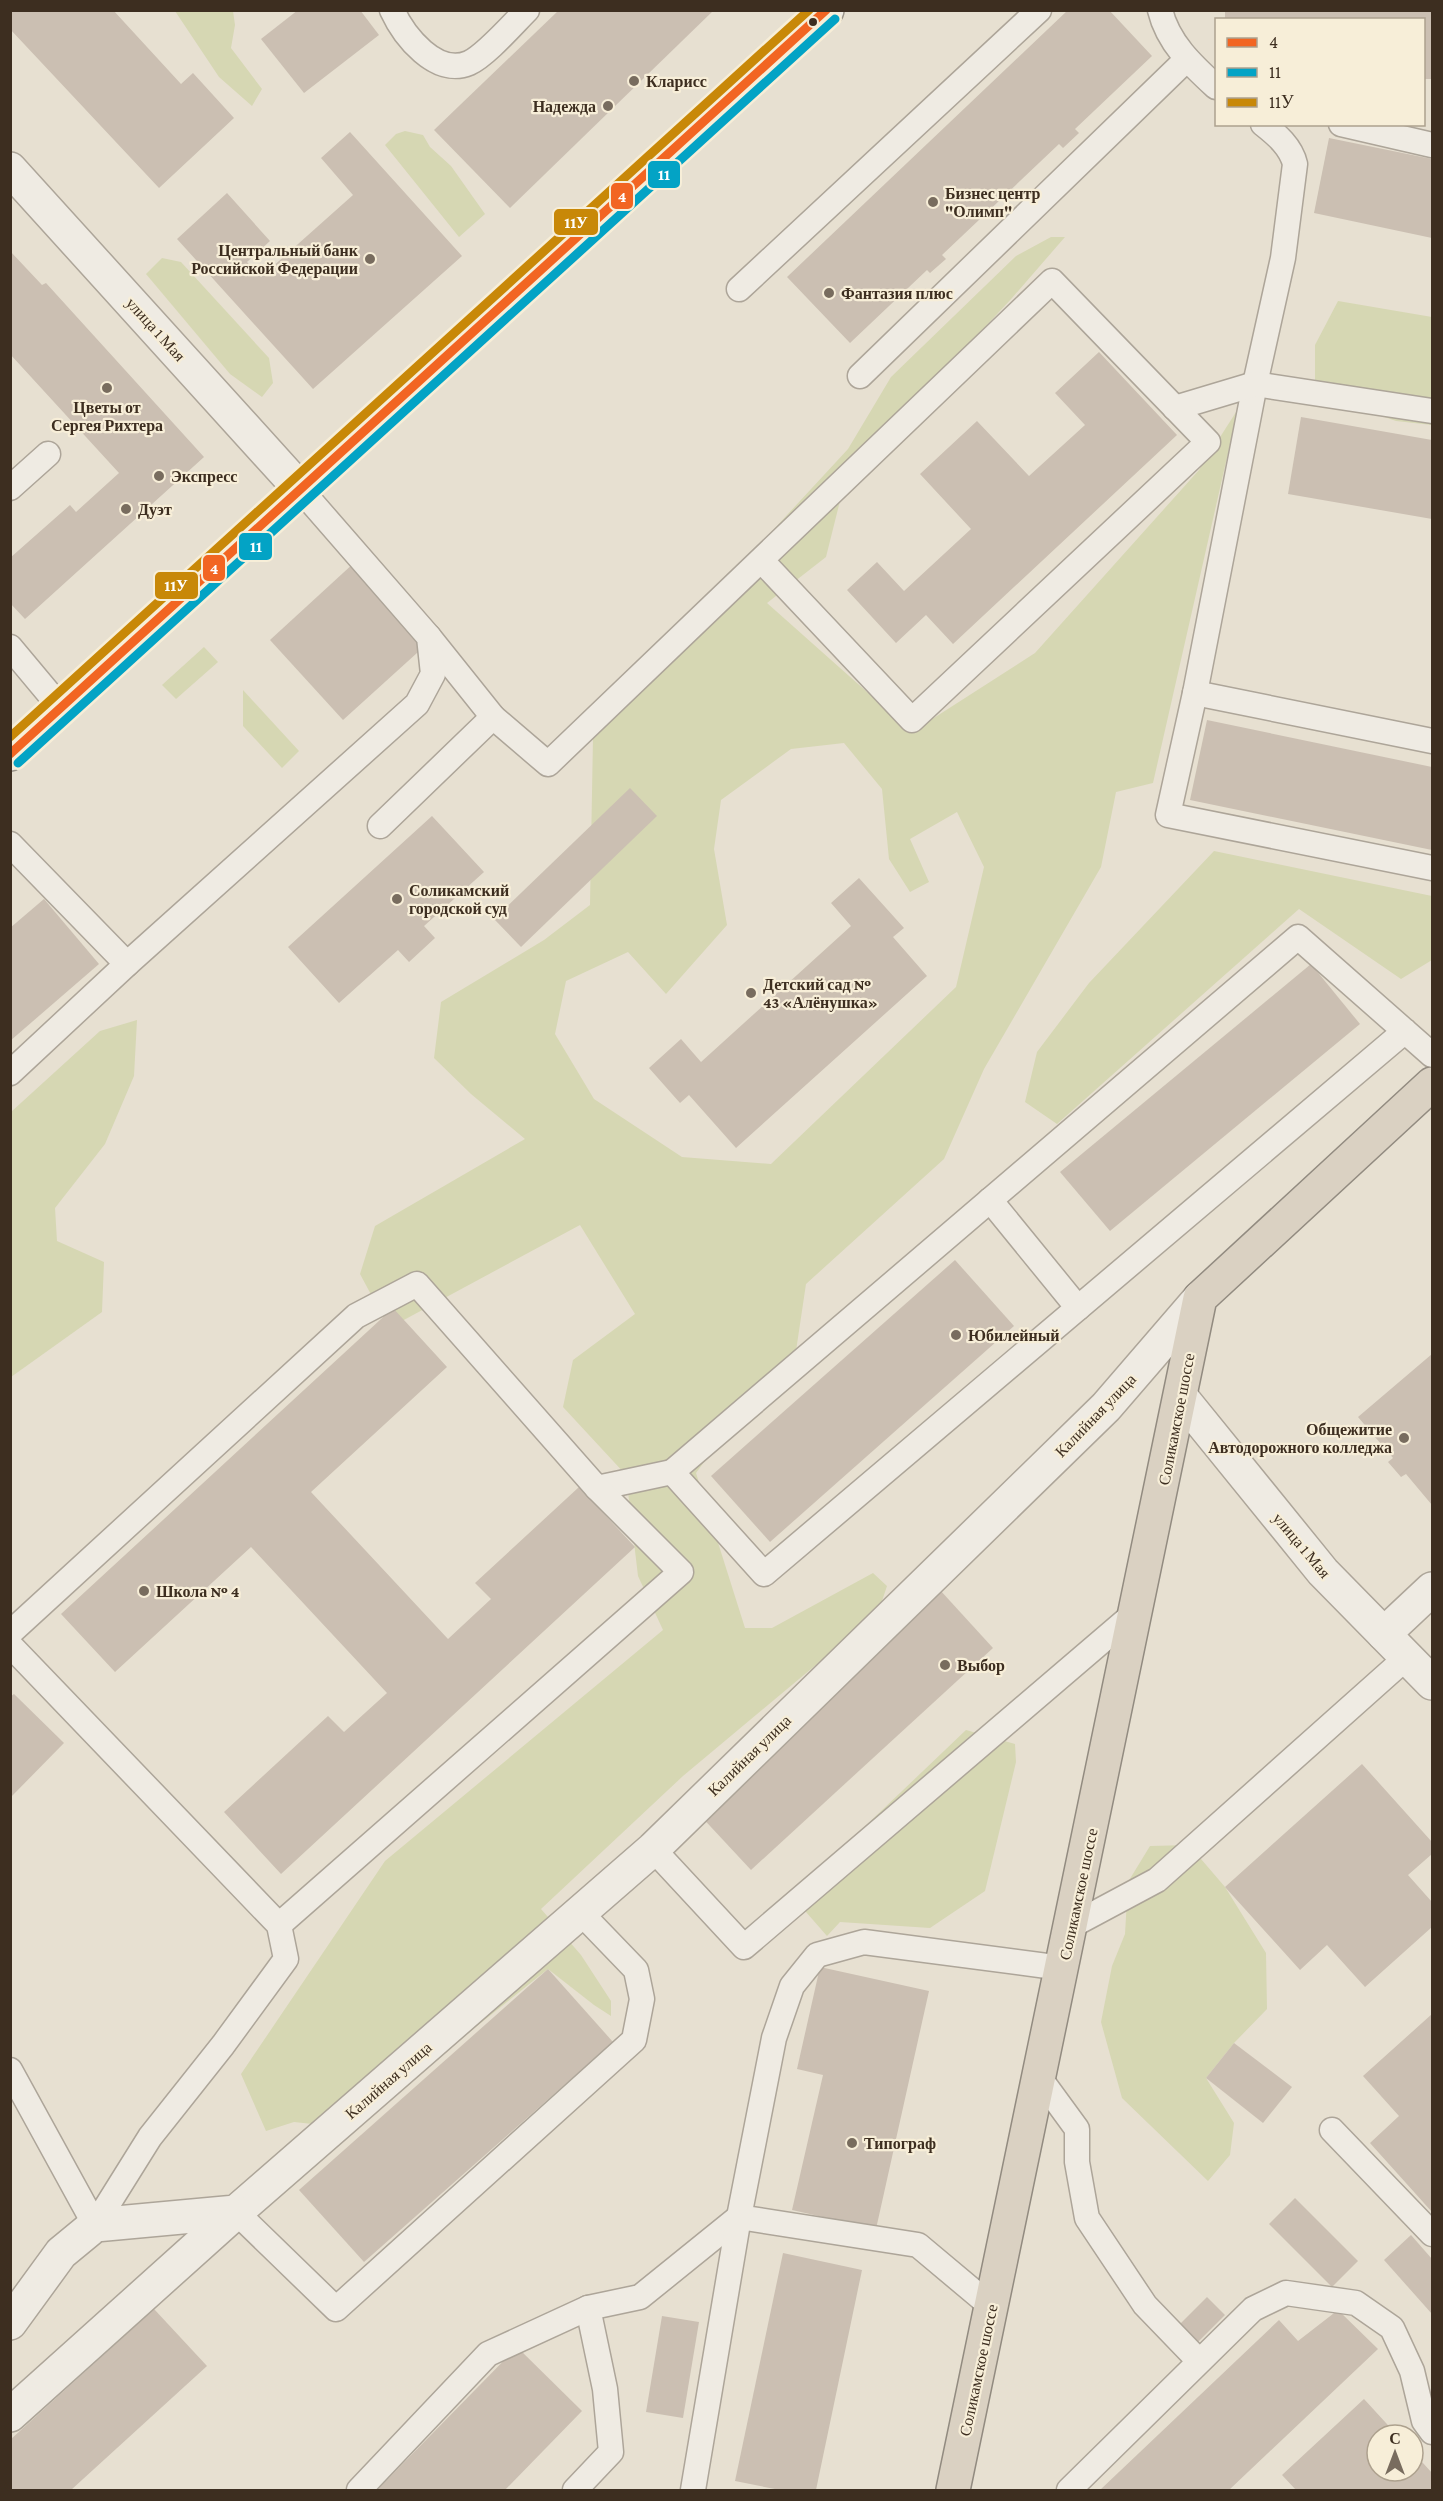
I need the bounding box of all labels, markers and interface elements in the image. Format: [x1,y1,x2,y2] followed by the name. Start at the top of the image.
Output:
[807,16,819,28] unlabelled marker
[1215,18,1425,126] legend
[1269,32,1278,52] text: 4
[1269,62,1281,82] text: 11
[646,73,707,91] place label: Кларисс
[627,74,641,88] marker: Кларисс
[1269,92,1294,112] text: 11У
[533,98,596,115] place label: Надежда
[601,99,615,113] marker: Надежда
[647,160,681,189] line badge: 11
[658,166,670,183] text: 11
[610,182,634,210] line badge: 4
[945,185,1041,220] place label: Бизнес центр "Олимп"
[618,188,627,205] text: 4
[926,195,940,209] marker: Бизнес центр "Олимп"
[553,208,599,236] line badge: 11У
[564,214,588,231] text: 11У
[191,242,359,278] place label: Центральный банк Российской Федерации
[363,252,377,266] marker: Центральный банк Российской Федерации
[841,285,953,302] place label: Фантазия плюс
[822,286,836,300] marker: Фантазия плюс
[122,294,189,366] street label: улица 1 Мая
[100,381,114,395] marker: Цветы от Сергея Рихтера
[51,399,163,435] place label: Цветы от Сергея Рихтера
[171,468,237,486] place label: Экспресс
[152,469,166,483] marker: Экспресс
[138,501,172,519] place label: Дуэт
[119,502,133,516] marker: Дуэт
[238,532,273,561] line badge: 11
[250,538,262,555] text: 11
[202,554,226,582] line badge: 4
[210,560,219,577] text: 4
[154,571,199,600] line badge: 11У
[164,577,188,594] text: 11У
[409,882,509,918] place label: Соликамский городской суд
[390,892,404,906] marker: Соликамский городской суд
[763,976,878,1012] place label: Детский сад № 43 «Алёнушка»
[744,986,758,1000] marker: Детский сад № 43 «Алёнушка»
[968,1327,1059,1344] place label: Юбилейный
[949,1328,963,1342] marker: Юбилейный
[1155,1352,1198,1487] street label: Соликамское шоссе
[1052,1370,1140,1461] street label: Калийная улица
[1208,1421,1392,1457] place label: Общежитие Автодорожного колледжа
[1397,1431,1411,1445] marker: Общежитие Автодорожного колледжа
[1269,1509,1334,1582] street label: улица 1 Мая
[156,1583,240,1600] place label: Школа № 4
[137,1584,151,1598] marker: Школа № 4
[957,1657,1005,1675] place label: Выбор
[938,1658,952,1672] marker: Выбор
[704,1712,795,1800] street label: Калийная улица
[1056,1827,1101,1962] street label: Соликамское шоссе
[342,2038,435,2123] street label: Калийная улица
[864,2135,936,2153] place label: Типограф
[845,2136,859,2150] marker: Типограф
[956,2303,1001,2438] street label: Соликамское шоссе
[1365,2423,1425,2483] north arrow
[1389,2430,1401,2447] text: С

